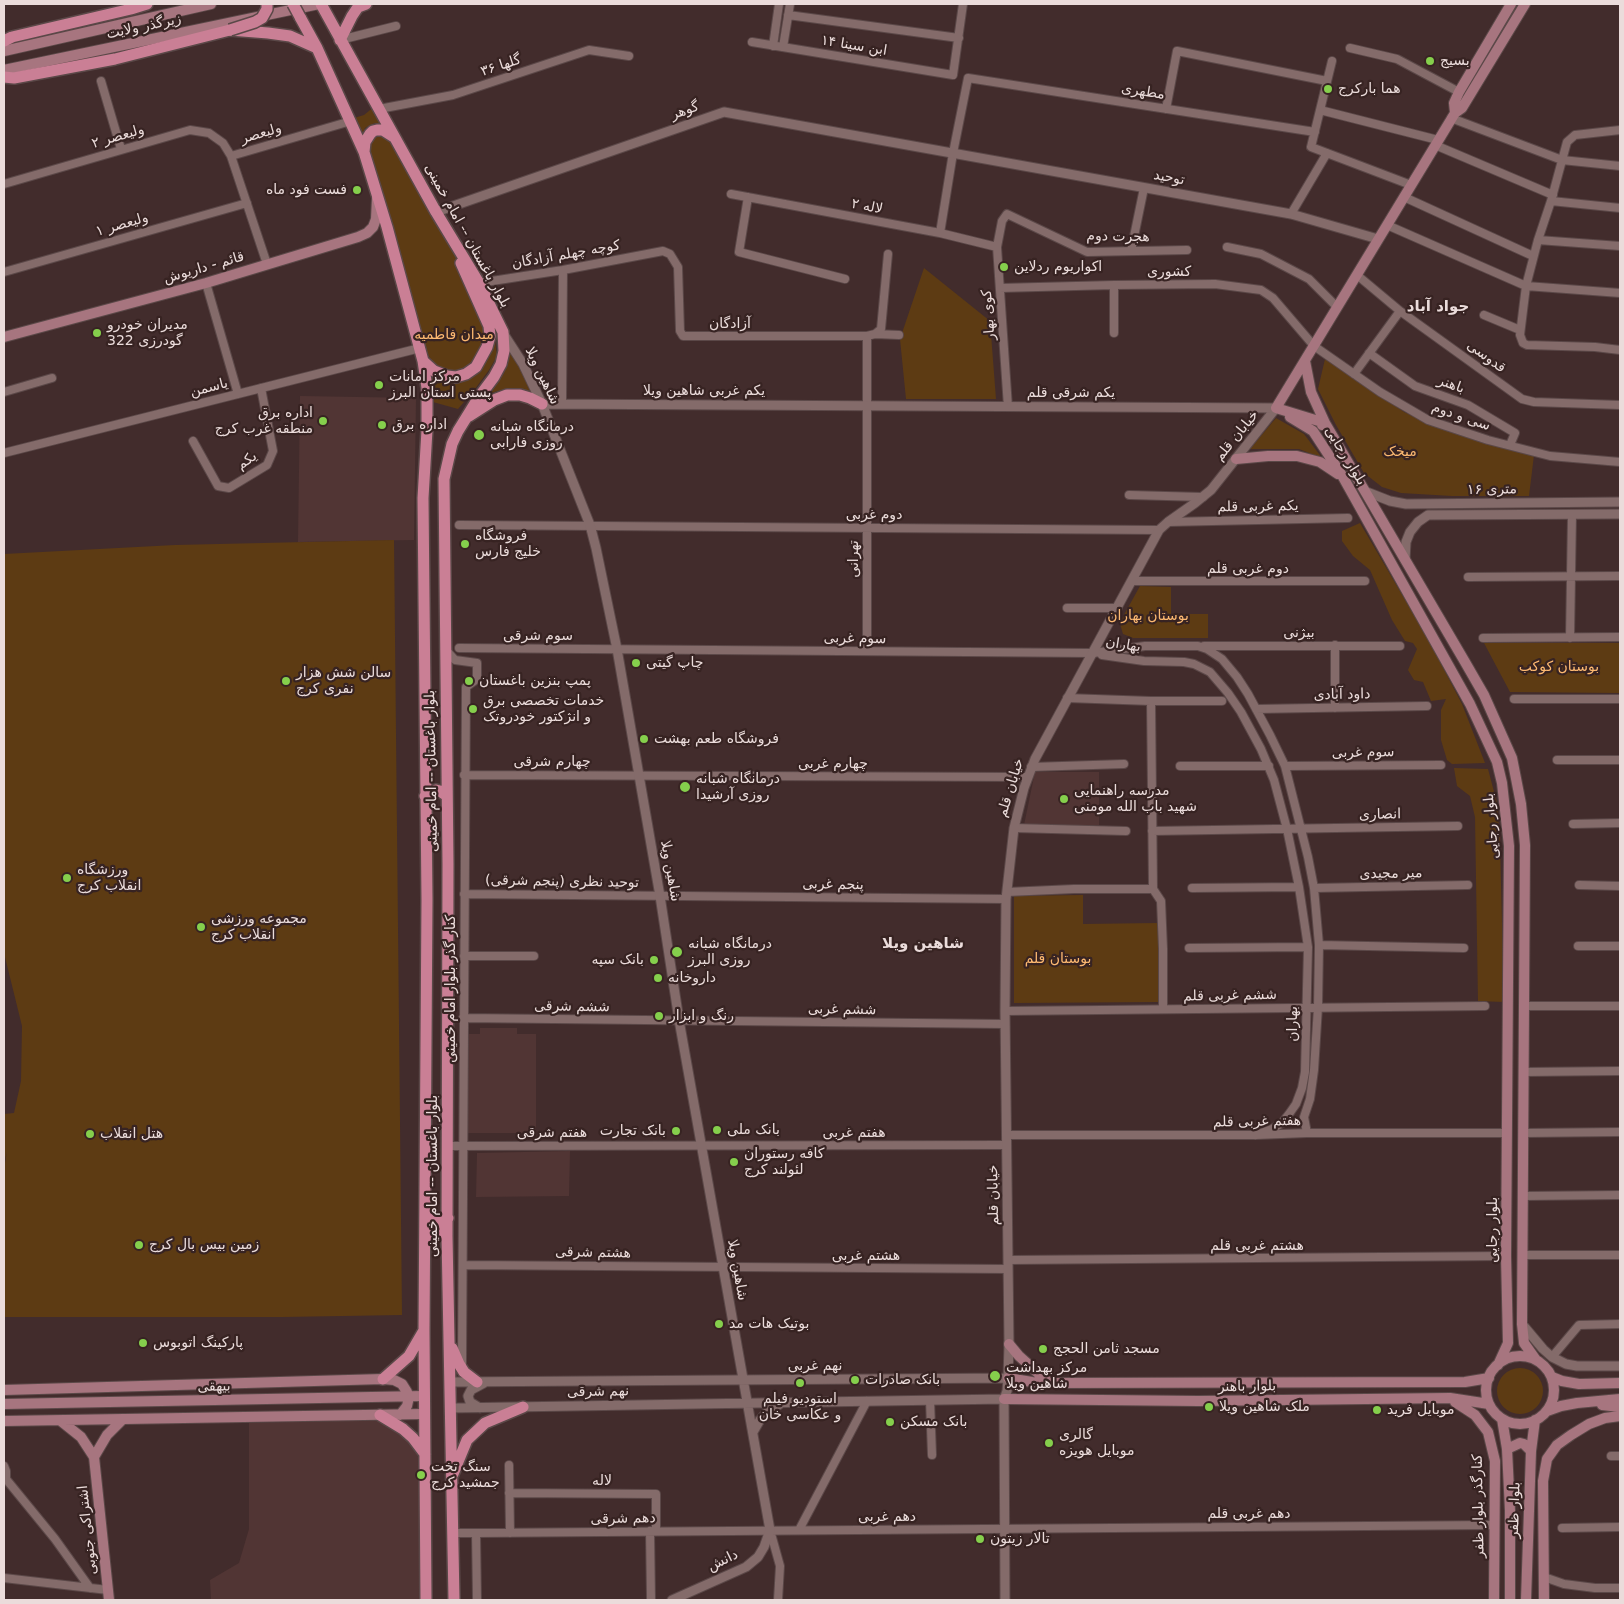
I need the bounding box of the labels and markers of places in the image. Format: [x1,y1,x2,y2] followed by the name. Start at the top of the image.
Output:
[1440,53,1470,69] place label: بسیج
[1424,55,1436,67] marker: بسیج
[1338,81,1401,97] place label: هما بارکرج
[1322,83,1334,95] marker: هما بارکرج
[266,182,347,198] place label: فست فود ماه
[351,184,363,196] marker: فست فود ماه
[1014,259,1102,275] place label: اکواریوم ردلاین
[998,261,1010,273] marker: اکواریوم ردلاین
[107,317,188,350] place label: مدیران خودرو گودرزی 322
[91,327,103,339] marker: مدیران خودرو گودرزی 322
[389,369,491,402] place label: مرکز امانات پستی استان البرز
[373,379,385,391] marker: مرکز امانات پستی استان البرز
[215,405,313,438] place label: اداره برق منطقه غرب کرج
[317,415,329,427] marker: اداره برق منطقه غرب کرج
[392,417,447,433] place label: اداره برق
[376,419,388,431] marker: اداره برق
[490,419,574,452] place label: درمانگاه شبانه روزی فارابی
[472,428,486,442] marker: درمانگاه شبانه روزی فارابی
[475,528,541,560] place label: فروشگاه خلیج فارس
[459,538,471,550] marker: فروشگاه خلیج فارس
[646,655,703,671] place label: چاپ گیتی
[630,657,642,669] marker: چاپ گیتی
[296,665,391,698] place label: سالن شش هزار نفری کرج
[479,673,591,689] place label: پمپ بنزین باغستان
[280,675,292,687] marker: سالن شش هزار نفری کرج
[463,675,475,687] marker: پمپ بنزین باغستان
[483,693,604,726] place label: خدمات تخصصی برق و انژکتور خودروتک
[467,703,479,715] marker: خدمات تخصصی برق و انژکتور خودروتک
[654,731,779,747] place label: فروشگاه طعم بهشت
[638,733,650,745] marker: فروشگاه طعم بهشت
[696,771,780,804] place label: درمانگاه شبانه روزی آرشیدا
[678,780,692,794] marker: درمانگاه شبانه روزی آرشیدا
[1074,783,1197,816] place label: مدرسه راهنمایی شهید باب الله مومنی
[1058,793,1070,805] marker: مدرسه راهنمایی شهید باب الله مومنی
[77,862,141,894] place label: ورزشگاه انقلاب کرج
[61,872,73,884] marker: ورزشگاه انقلاب کرج
[211,911,307,944] place label: مجموعه ورزشی انقلاب کرج
[195,921,207,933] marker: مجموعه ورزشی انقلاب کرج
[688,936,772,969] place label: درمانگاه شبانه روزی البرز
[670,945,684,959] marker: درمانگاه شبانه روزی البرز
[592,952,644,968] place label: بانک سپه
[648,954,660,966] marker: بانک سپه
[668,970,716,986] place label: داروخانه
[652,972,664,984] marker: داروخانه
[669,1008,734,1024] place label: رنگ و ابزار
[653,1010,665,1022] marker: رنگ و ابزار
[727,1122,780,1138] place label: بانک ملی
[600,1123,666,1139] place label: بانک تجارت
[711,1124,723,1136] marker: بانک ملی
[670,1125,682,1137] marker: بانک تجارت
[100,1126,163,1142] place label: هتل انقلاب
[84,1128,96,1140] marker: هتل انقلاب
[744,1146,824,1178] place label: کافه رستوران لئولند کرج
[728,1156,740,1168] marker: کافه رستوران لئولند کرج
[149,1237,259,1253] place label: زمین بیس بال کرج
[133,1239,145,1251] marker: زمین بیس بال کرج
[729,1316,809,1332] place label: بوتیک هات مد
[713,1318,725,1330] marker: بوتیک هات مد
[153,1335,243,1351] place label: پارکینگ اتوبوس
[137,1337,149,1349] marker: پارکینگ اتوبوس
[1053,1341,1160,1357] place label: مسجد ثامن الحجج
[1037,1343,1049,1355] marker: مسجد ثامن الحجج
[1006,1360,1087,1392] place label: مرکز بهداشت شاهین ویلا
[988,1369,1002,1383] marker: مرکز بهداشت شاهین ویلا
[865,1372,940,1388] place label: بانک صادرات
[849,1374,861,1386] marker: بانک صادرات
[794,1377,806,1389] marker: استودیو فیلم و عکاسی خان
[759,1391,841,1424] place label: استودیو فیلم و عکاسی خان
[1219,1399,1310,1415] place label: ملک شاهین ویلا
[1203,1401,1215,1413] marker: ملک شاهین ویلا
[1387,1402,1455,1418] place label: موبایل فرید
[1371,1404,1383,1416] marker: موبایل فرید
[900,1414,967,1430] place label: بانک مسکن
[884,1416,896,1428] marker: بانک مسکن
[1059,1427,1134,1460] place label: گالری موبایل هویزه
[1043,1437,1055,1449] marker: گالری موبایل هویزه
[431,1459,500,1491] place label: سنگ تخت جمشید کرج
[415,1469,427,1481] marker: سنگ تخت جمشید کرج
[990,1531,1050,1547] place label: تالار زیتون
[974,1533,986,1545] marker: تالار زیتون

